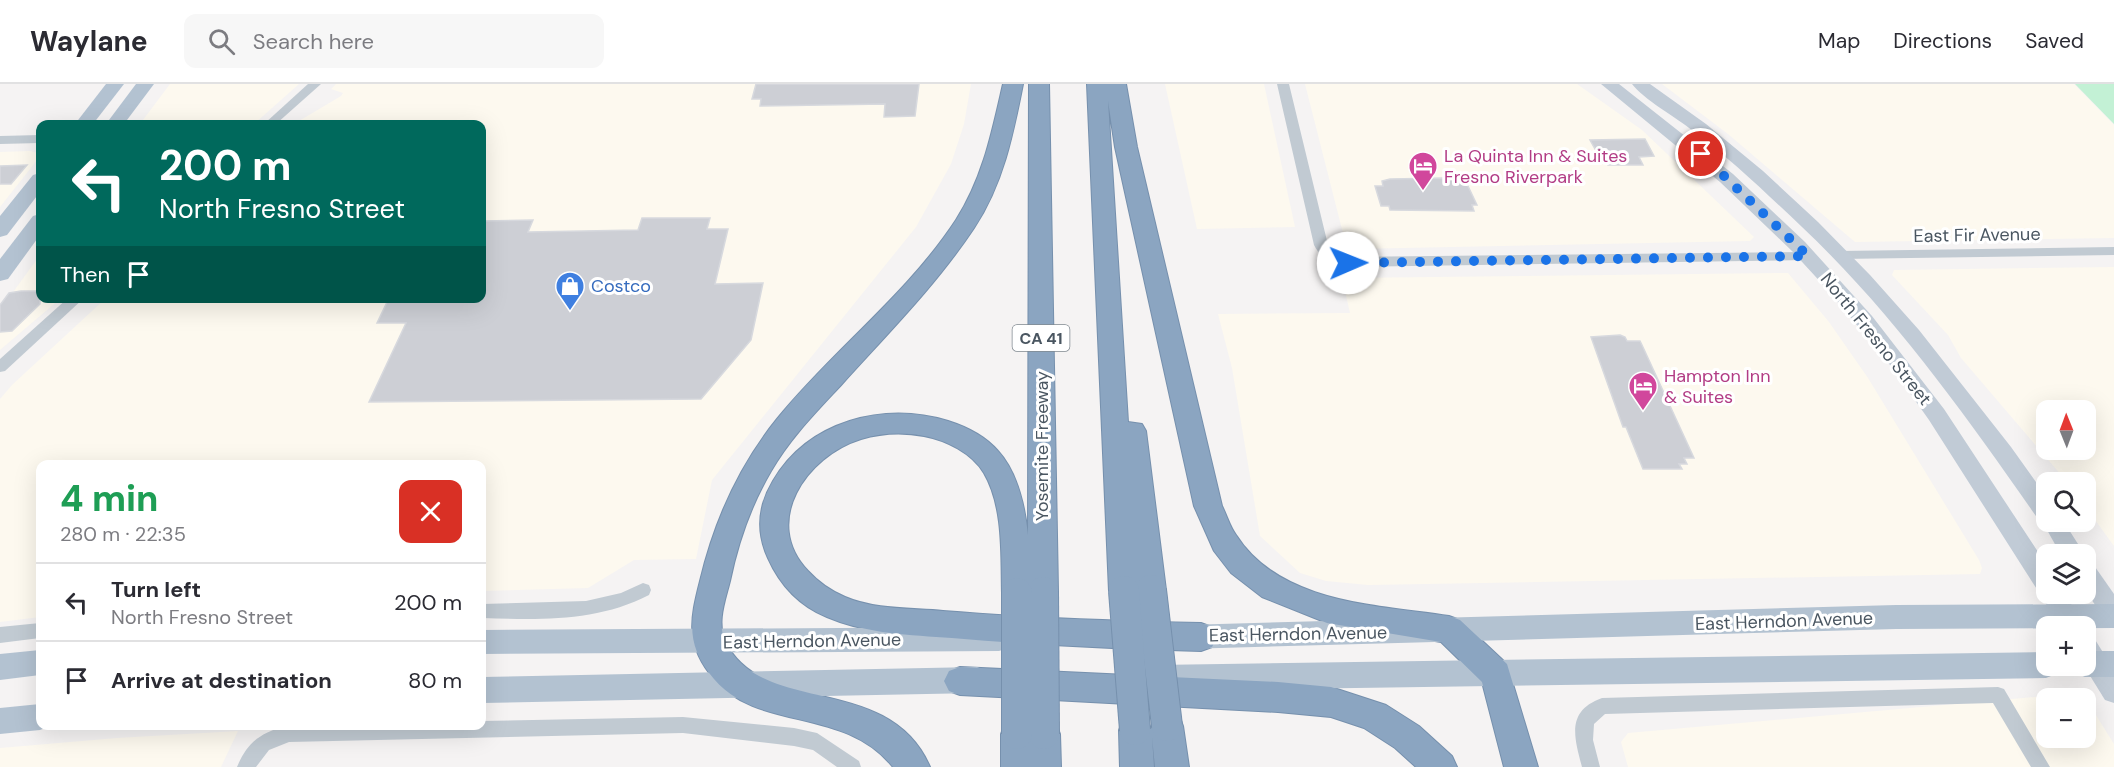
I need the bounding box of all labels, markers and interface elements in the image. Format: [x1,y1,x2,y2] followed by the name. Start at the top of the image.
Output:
[184,14,604,68] search box
[30,23,148,60] text: Waylane
[205,25,238,58] icon: search
[253,27,374,56] text: Search here
[1818,27,1860,55] text: Map
[1893,27,1992,55] text: Directions
[2025,27,2084,55] text: Saved
[1675,128,1726,179] pin
[1684,137,1717,170] icon: arrive
[159,138,292,193] text: 200 m
[60,144,138,222] icon: left
[1444,144,1627,189] place label: La Quinta Inn & Suites Fresno Riverpark
[1407,150,1439,192] hotel icon: La Quinta Inn & Suites Fresno Riverpark
[159,191,405,226] text: North Fresno Street
[1913,222,2041,248] street label: East Fir Avenue
[1316,231,1380,295] position arrow
[122,258,155,291] icon: arrive
[60,260,110,289] text: Then
[1815,268,1937,410] street label: North Fresno Street
[554,270,586,312] shop icon: Costco
[591,274,651,298] place label: Costco
[1012,325,1070,351] road number: CA 41
[1664,364,1770,409] place label: Hampton Inn & Suites
[1627,370,1659,412] hotel icon: Hampton Inn & Suites
[1030,371,1054,521] street label: Yosemite Freeway
[2036,400,2096,460] north arrow
[2036,400,2096,748] map controls
[2036,472,2096,532] button: search
[60,475,158,522] text: 4 min
[399,480,462,543] button: close
[60,521,186,547] text: 280 m · 22:35
[2036,544,2096,604] button: layers
[111,575,201,604] text: Turn left
[60,586,93,619] icon: left
[394,588,462,617] text: 200 m
[111,604,293,630] text: North Fresno Street
[1695,606,1873,636] street label: East Herndon Avenue
[2036,616,2096,676] button: +
[1209,620,1387,648] street label: East Herndon Avenue
[723,627,901,655] street label: East Herndon Avenue
[60,664,93,697] icon: arrive
[111,666,332,695] text: Arrive at destination
[408,666,462,695] text: 80 m
[2036,688,2096,748] button: −

